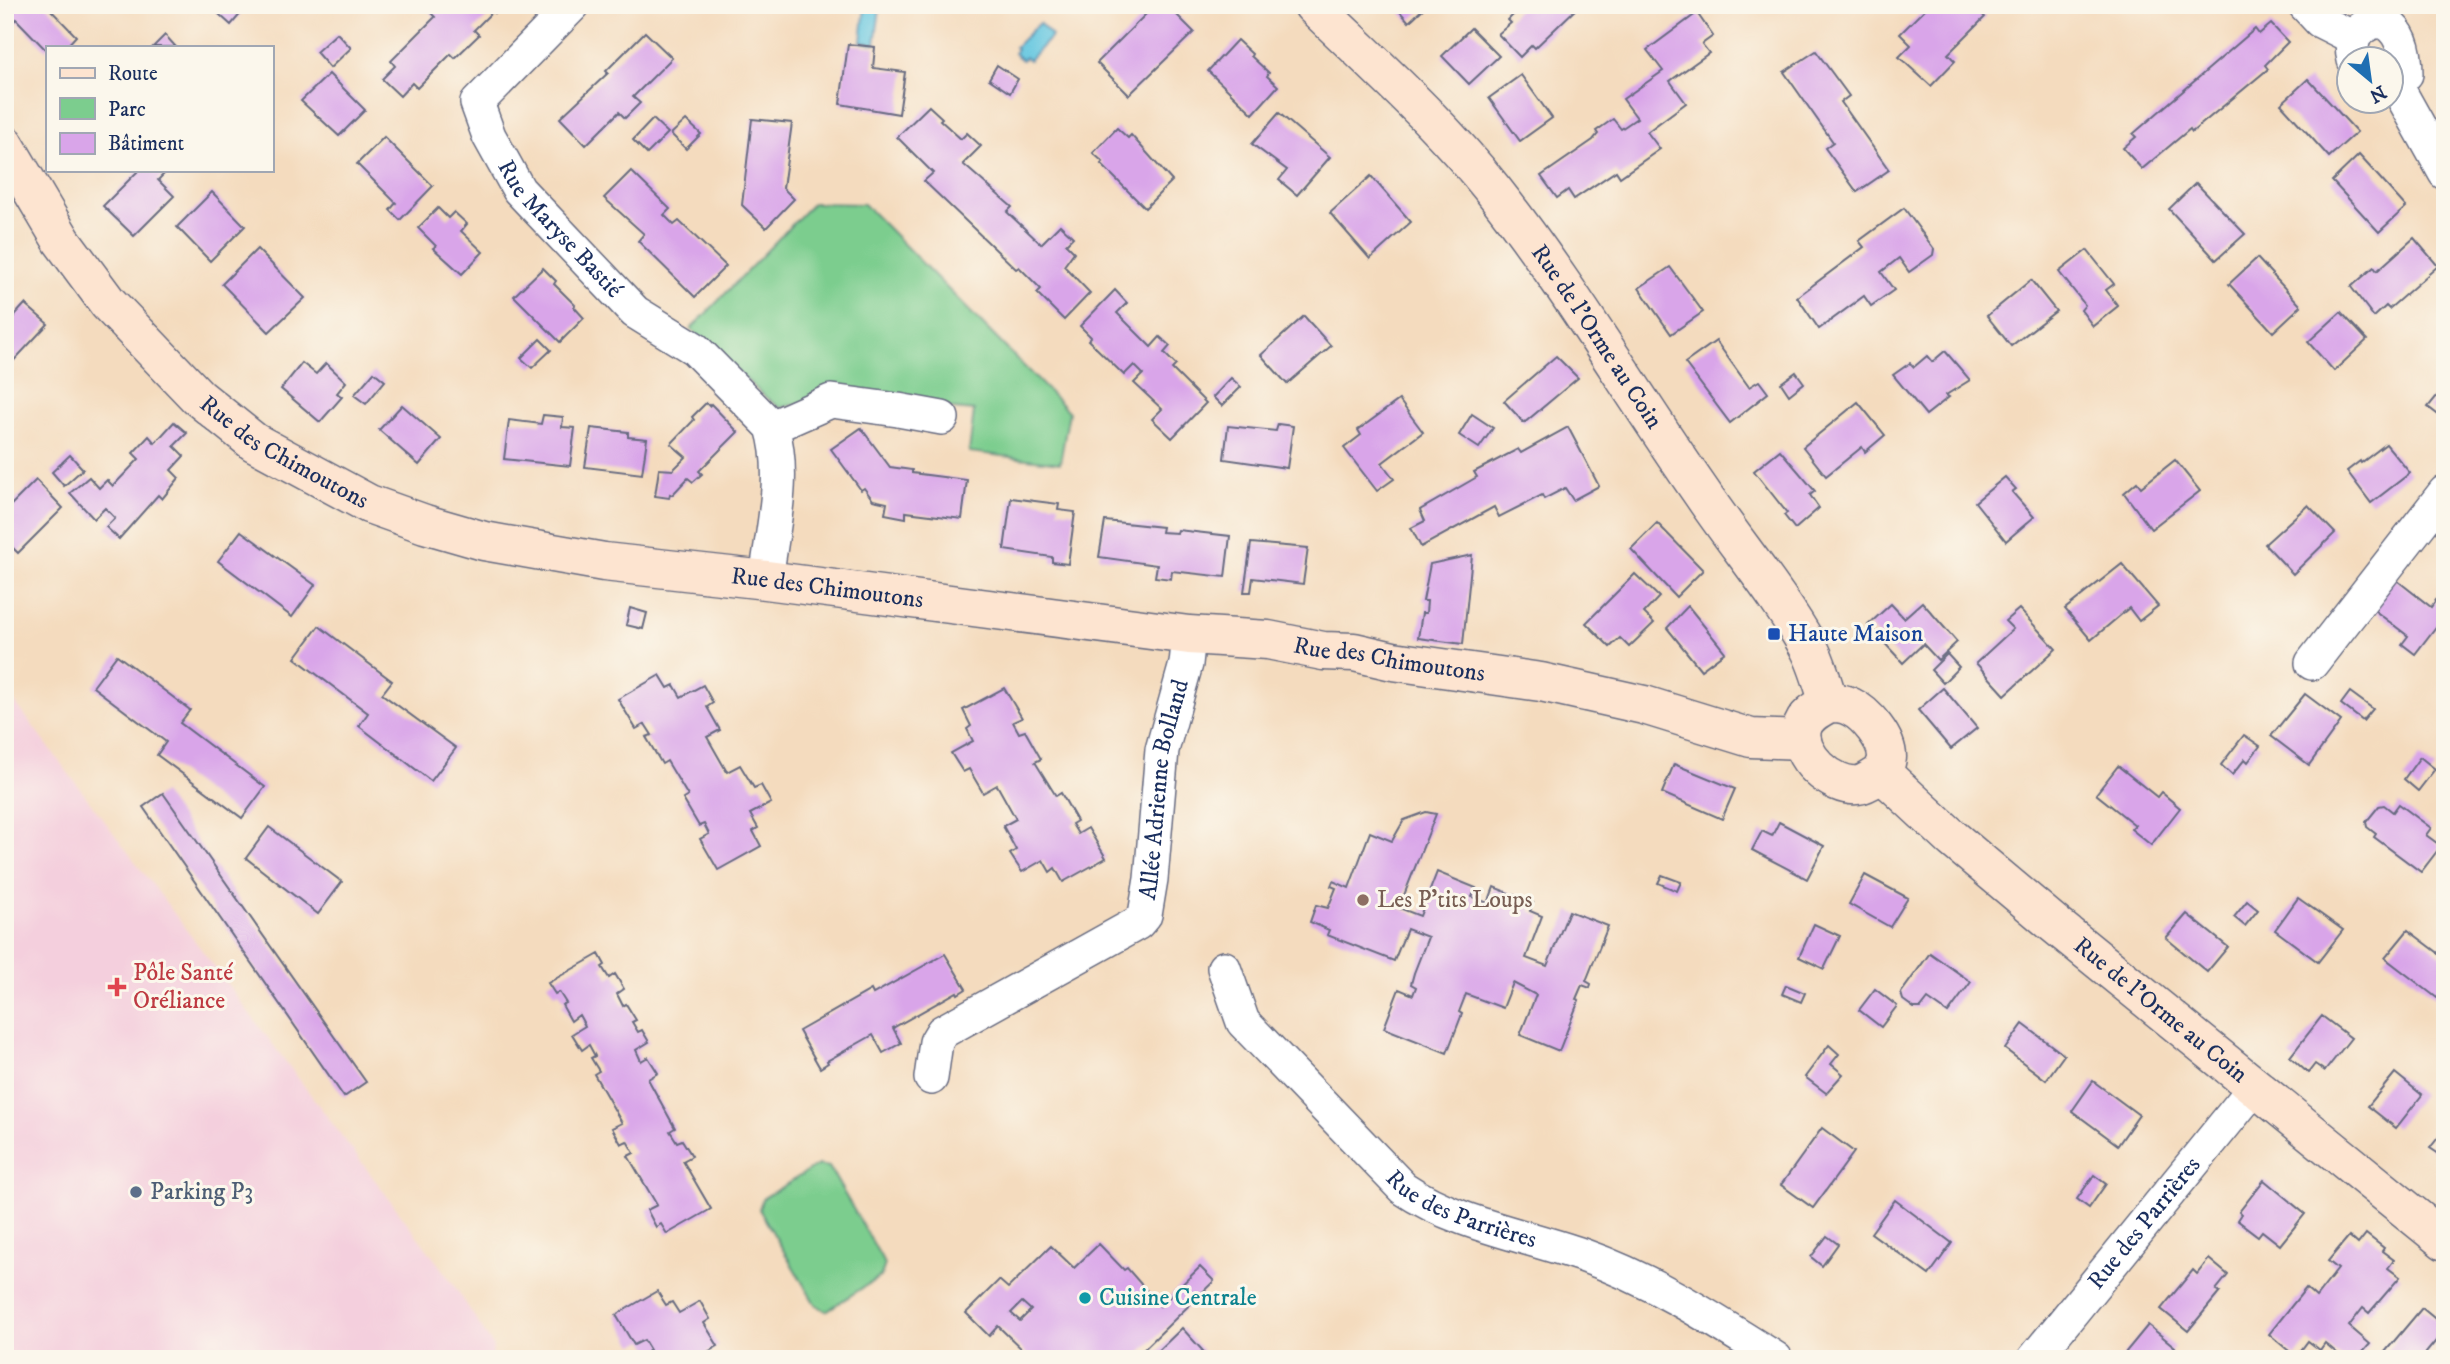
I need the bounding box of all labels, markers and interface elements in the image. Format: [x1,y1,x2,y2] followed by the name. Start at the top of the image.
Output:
[46,46,273,172] legend
[2334,46,2404,116] north arrow
[108,61,158,87] text: Route
[2365,80,2390,108] text: N
[108,97,146,123] text: Parc
[108,131,185,157] text: Bâtiment
[490,155,629,304] street label: Rue Maryse Bastié
[1524,239,1669,435] street label: Rue de l'Orme au Coin
[193,389,374,516] street label: Rue des Chimoutons
[730,561,925,615] street label: Rue des Chimoutons
[1788,619,1924,649] place label: Haute Maison
[1766,626,1782,642] marker: Haute Maison
[1291,630,1487,689] street label: Rue des Chimoutons
[1133,676,1196,902] street label: Allée Adrienne Bolland
[1377,885,1533,915] place label: Les P'tits Loups
[1355,892,1371,908] marker: Les P'tits Loups
[2067,931,2254,1090] street label: Rue de l'Orme au Coin
[133,958,233,1016] place label: Pôle Santé Oréliance
[107,977,127,997] marker: Pôle Santé Oréliance
[2081,1151,2207,1296] street label: Rue des Parrières
[1379,1164,1540,1255] street label: Rue des Parrières
[150,1177,253,1207] place label: Parking P3
[128,1184,144,1200] marker: Parking P3
[1099,1283,1257,1313] place label: Cuisine Centrale
[1077,1290,1093,1306] marker: Cuisine Centrale

